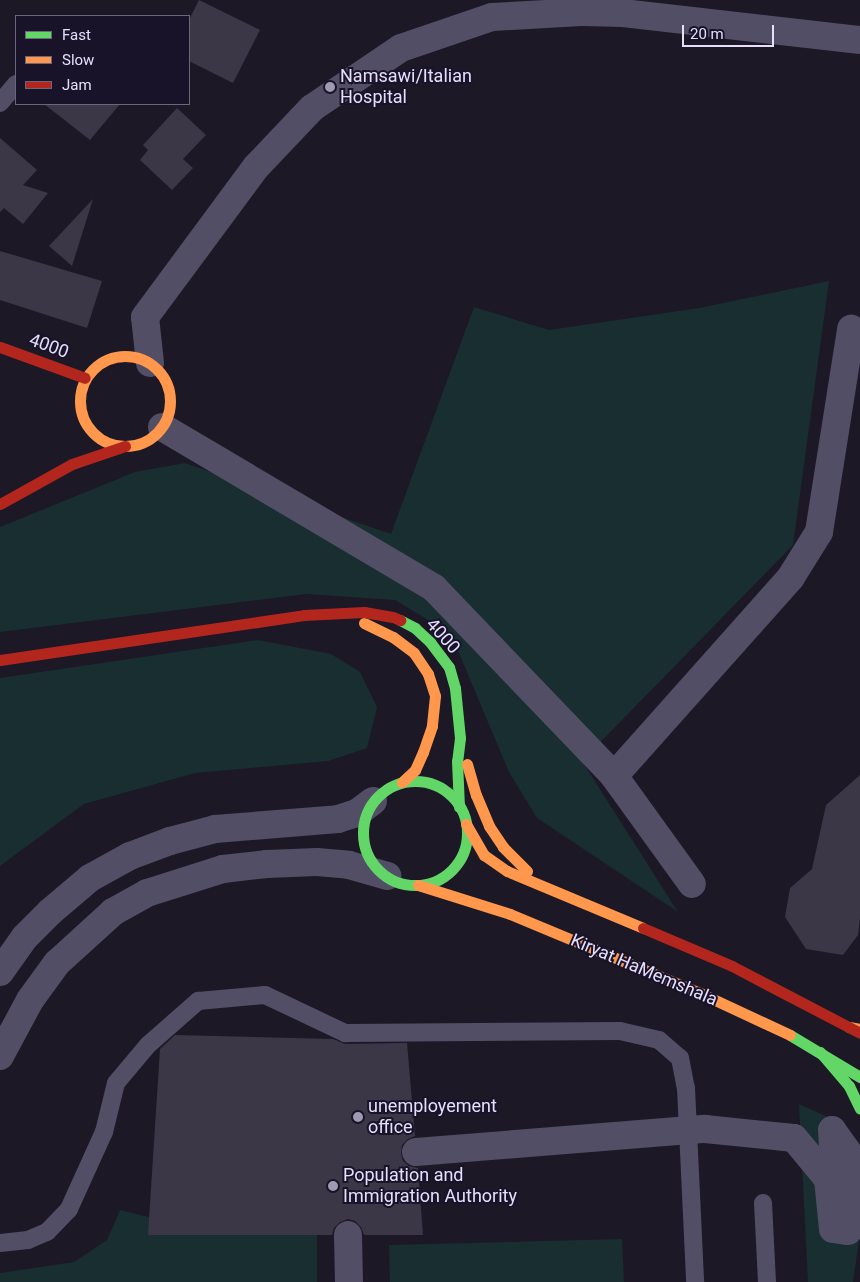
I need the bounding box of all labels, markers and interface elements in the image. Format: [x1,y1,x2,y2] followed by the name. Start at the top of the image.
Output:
[15,15,190,105] legend
[685,15,778,47] scale bar
[690,25,724,43] text: 20 m
[62,26,91,44] text: Fast
[62,51,94,69] text: Slow
[340,66,472,108] place label: Namsawi/Italian Hospital
[62,76,92,94] text: Jam
[324,81,336,93] marker: Namsawi/Italian Hospital
[26,329,72,363] street label: 4000
[421,614,465,658] street label: 4000
[567,929,721,1011] street label: Kiryat HaMemshala
[368,1096,497,1138] place label: unemployement office
[352,1111,364,1123] marker: unemployement office
[343,1165,517,1208] place label: Population and Immigration Authority
[327,1180,339,1192] marker: Population and Immigration Authority

